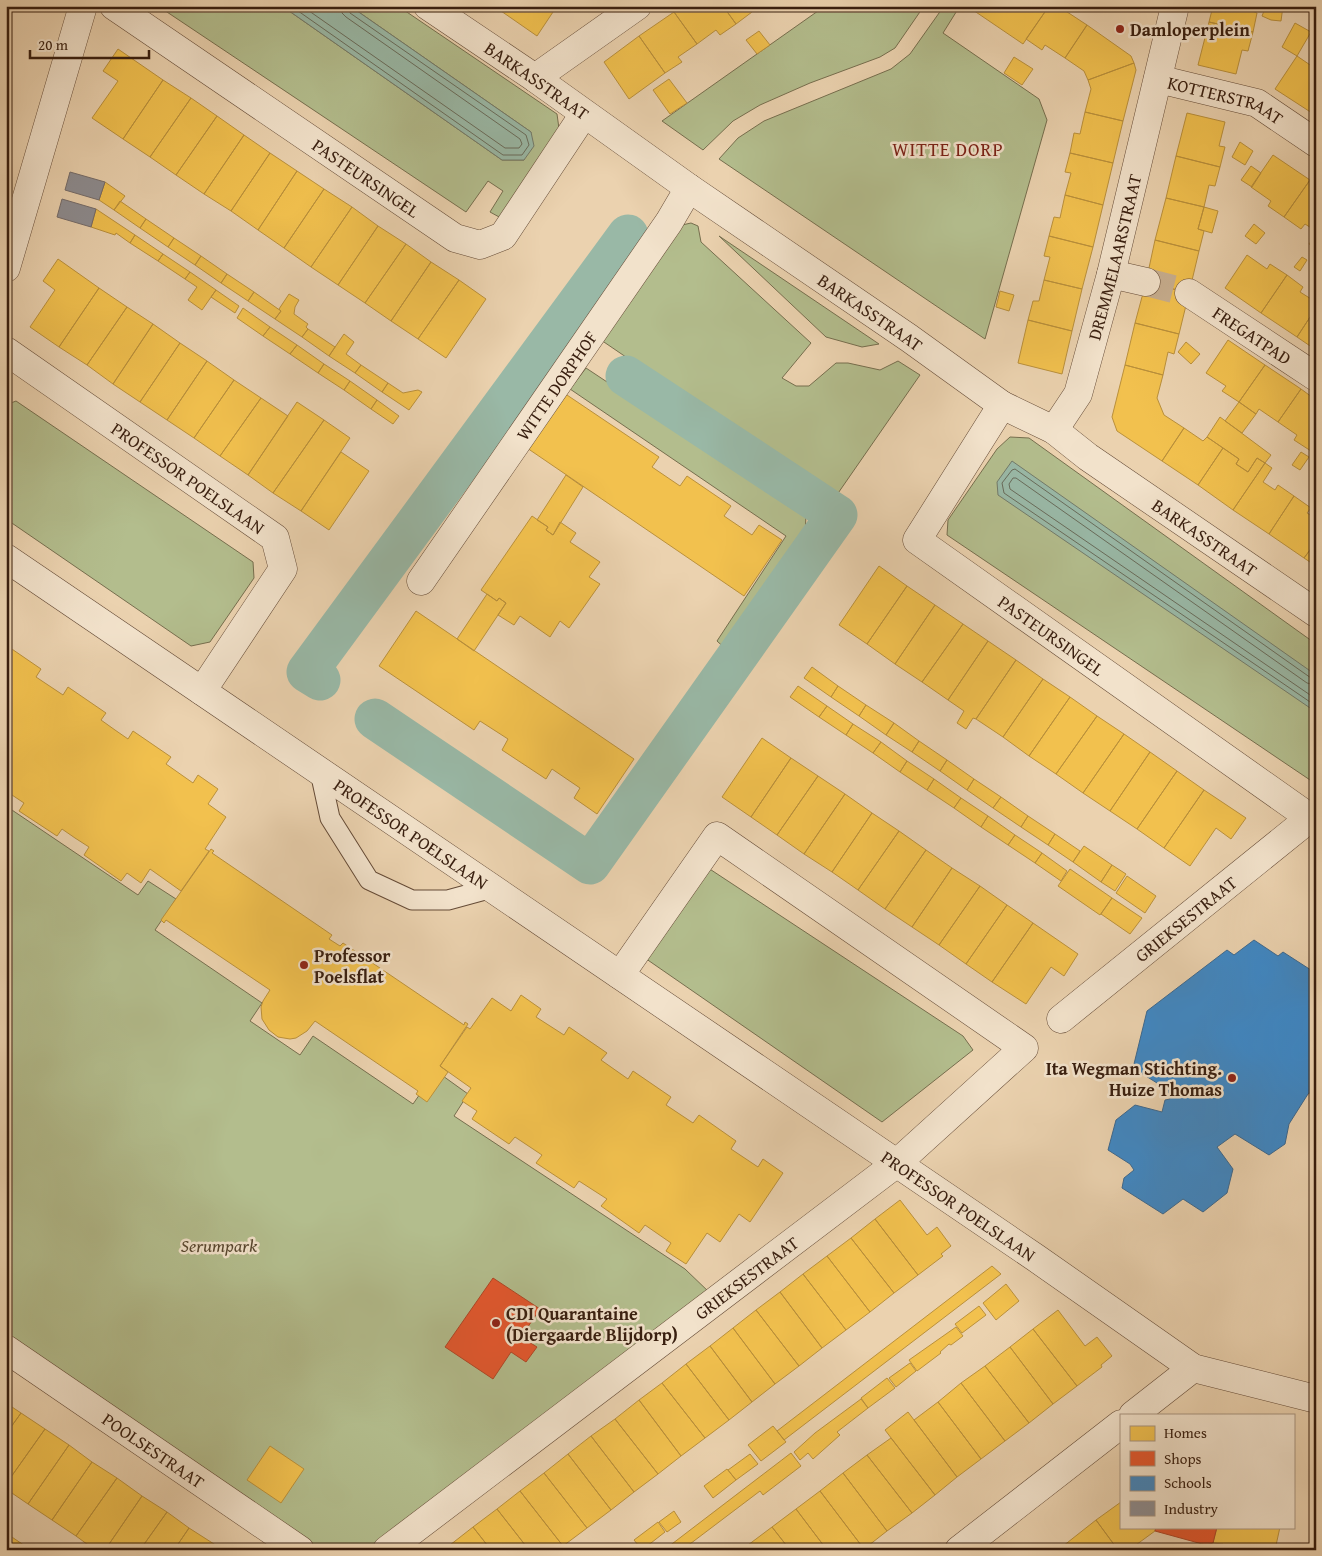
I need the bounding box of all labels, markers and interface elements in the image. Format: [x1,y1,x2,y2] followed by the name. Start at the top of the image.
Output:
[1130,16,1250,43] place label: Damloperplein
[1114,23,1126,35] marker: Damloperplein
[30,28,149,60] scale bar
[38,34,69,55] text: 20 m
[479,34,595,126] street label: BARKASSTRAAT
[1165,68,1289,131] street label: KOTTERSTRAAT
[307,131,425,224] street label: PASTEURSINGEL
[892,135,1004,163] district label: WITTE DORP
[1080,171,1148,343] street label: DREMMELAARSTRAAT
[812,266,929,357] street label: BARKASSTRAAT
[1208,299,1297,371] street label: FREGATPAD
[509,325,604,445] street label: WITTE DORPHOF
[106,415,271,541] street label: PROFESSOR POELSLAAN
[1147,491,1263,583] street label: BARKASSTRAAT
[993,588,1110,682] street label: PASTEURSINGEL
[329,771,494,896] street label: PROFESSOR POELSLAAN
[1129,869,1242,968] street label: GRIEKSESTRAAT
[314,942,391,990] place label: Professor Poelsflat
[298,959,310,971] marker: Professor Poelsflat
[1046,1055,1222,1103] place label: Ita Wegman Stichting. Huize Thomas
[1226,1072,1238,1084] marker: Ita Wegman Stichting. Huize Thomas
[876,1143,1042,1268] street label: PROFESSOR POELSLAAN
[689,1229,804,1326] street label: GRIEKSESTRAAT
[181,1232,258,1259] park label: Serumpark
[506,1300,678,1348] place label: CDI Quarantaine (Diergaarde Blijdorp)
[490,1317,502,1329] marker: CDI Quarantaine (Diergaarde Blijdorp)
[97,1405,210,1495] street label: POOLSESTRAAT
[1120,1414,1294,1528] legend
[1164,1422,1207,1443] text: Homes
[1164,1448,1201,1469] text: Shops
[1164,1472,1212,1493] text: Schools
[1164,1498,1219,1519] text: Industry

